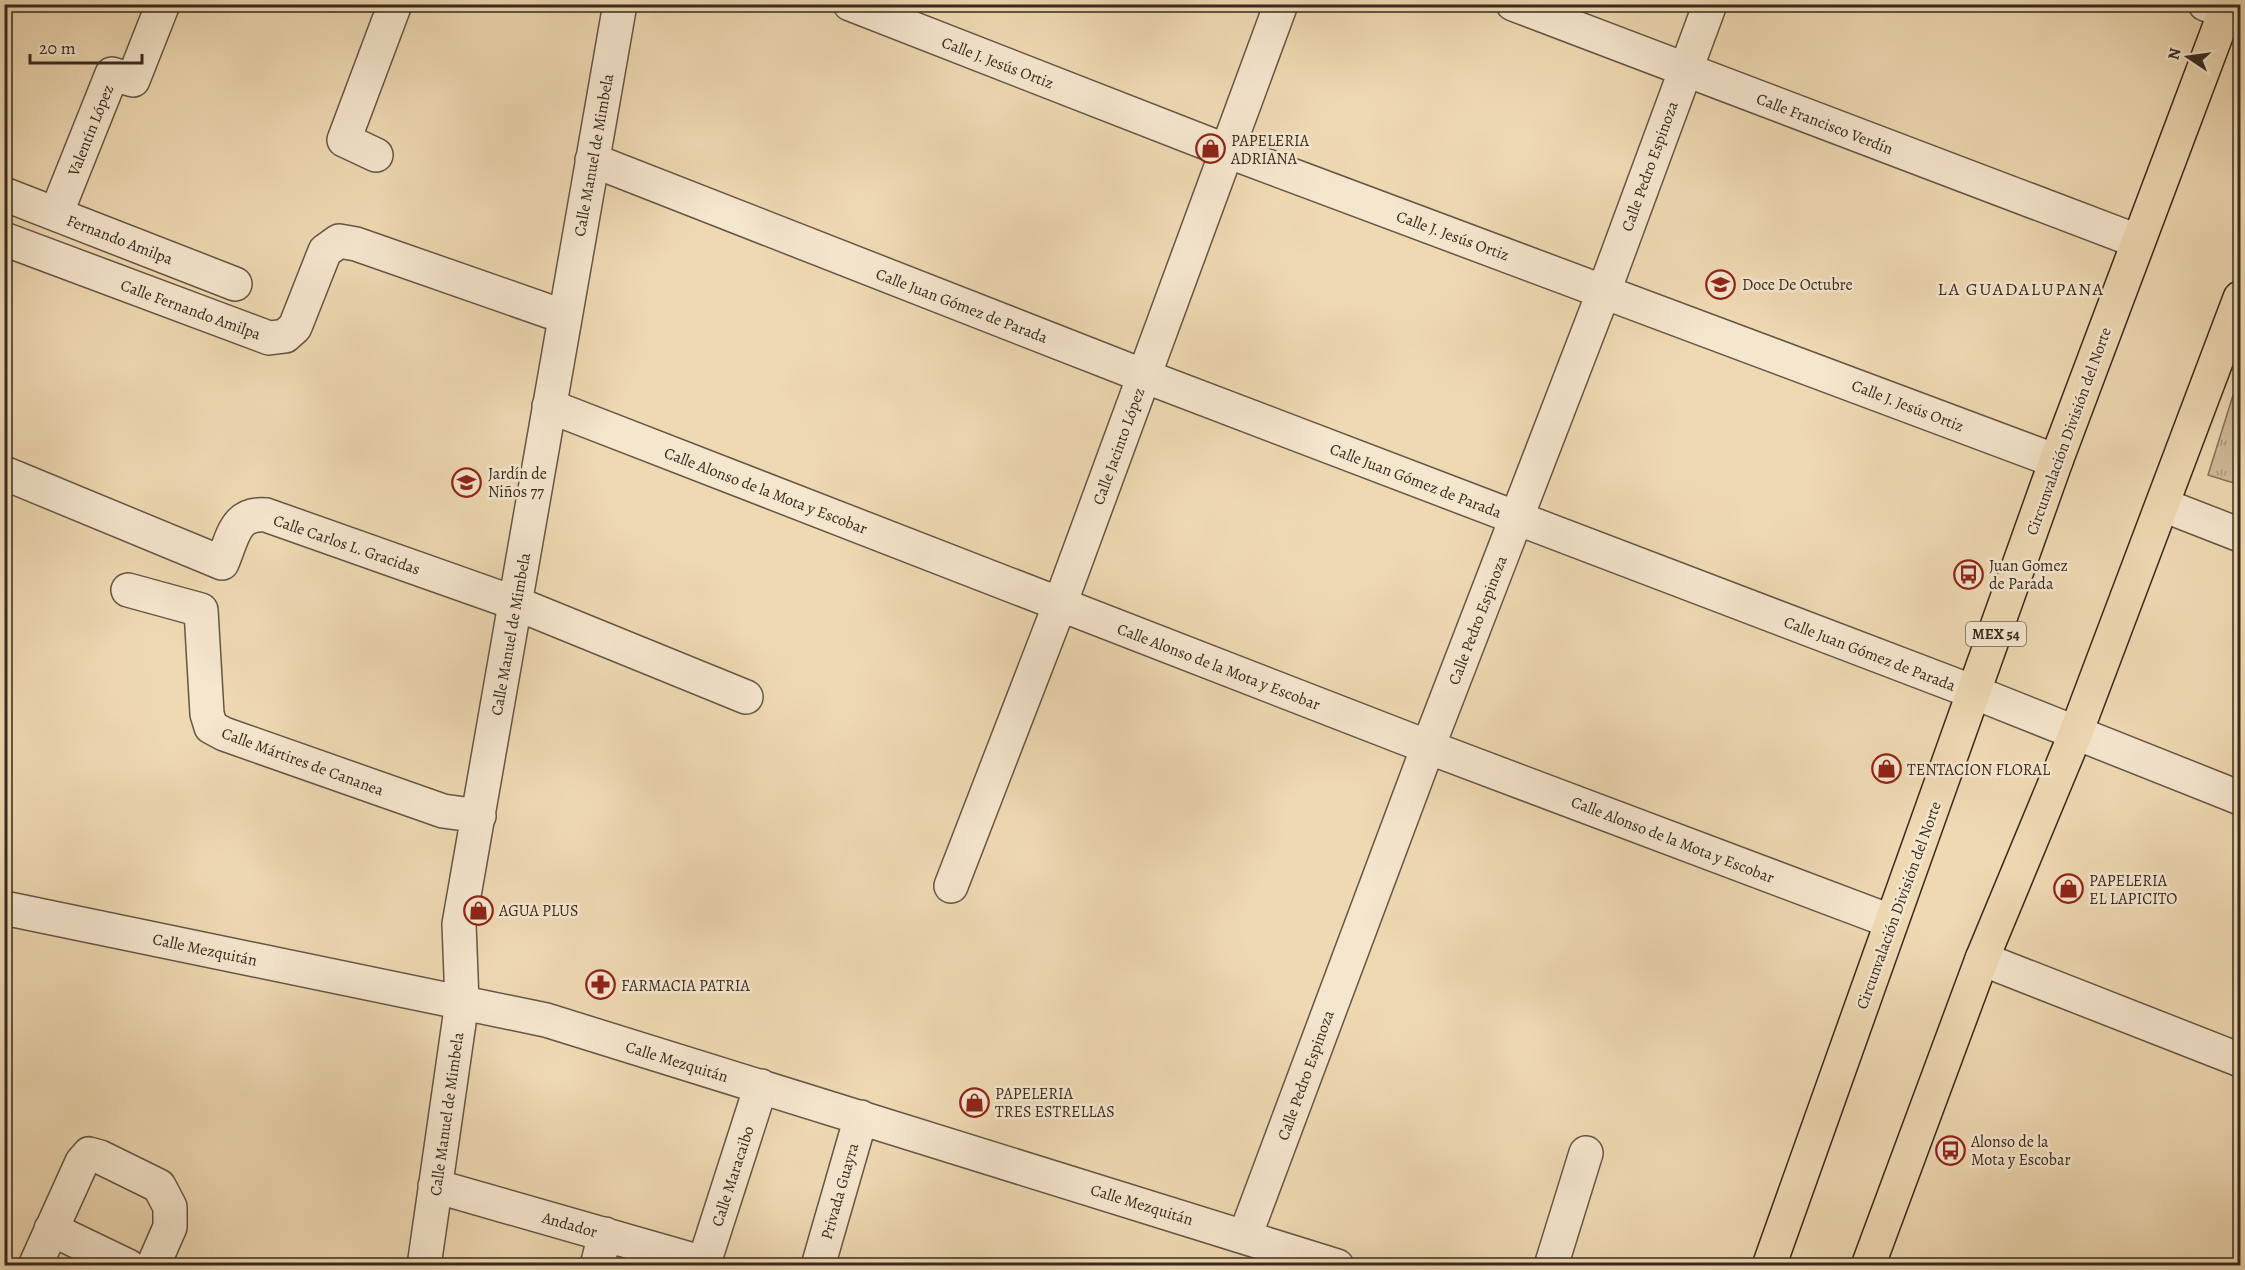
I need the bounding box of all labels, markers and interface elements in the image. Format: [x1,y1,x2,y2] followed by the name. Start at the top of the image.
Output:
[30,27,142,65] scale bar
[2158,27,2218,87] north arrow
[938,31,1057,94] street label: Calle J. Jesús Ortiz
[39,36,76,60] text: 20 m
[2162,45,2186,62] text: N
[569,72,619,238] street label: Calle Manuel de Mimbela
[62,81,119,180] street label: Valentín López
[1753,88,1896,160] street label: Calle Francisco Verdín
[1616,98,1684,234] street label: Calle Pedro Espinoza
[1230,130,1310,170] place label: PAPELERIA ADRIANA
[1194,133,1226,165] shop icon: PAPELERIA ADRIANA
[1393,205,1512,267] street label: Calle J. Jesús Ortiz
[63,210,176,270] street label: Fernando Amilpa
[873,263,1051,349] street label: Calle Juan Gómez de Parada
[1705,268,1737,300] school or university icon: Doce De Octubre
[117,274,264,346] street label: Calle Fernando Amilpa
[1742,274,1853,296] place label: Doce De Octubre
[1938,277,2104,301] district label: LA GUADALUPANA
[2021,324,2117,538] street label: Circunvalación División del Norte
[1848,374,1967,437] street label: Calle J. Jesús Ortiz
[1088,385,1150,508] street label: Calle Jacinto López
[1327,438,1505,524] street label: Calle Juan Gómez de Parada
[661,442,870,540] street label: Calle Alonso de la Mota y Escobar
[488,463,547,503] place label: Jardín de Niños 77
[451,466,483,498] school or university icon: Jardín de Niños 77
[270,509,423,580] street label: Calle Carlos L. Gracidas
[486,551,536,717] street label: Calle Manuel de Mimbela
[1443,552,1513,688] street label: Calle Pedro Espinoza
[1989,555,2068,595] place label: Juan Gomez de Parada
[1952,558,1984,590] bus stop icon: Juan Gomez de Parada
[1781,611,1959,697] street label: Calle Juan Gómez de Parada
[1114,618,1323,716] street label: Calle Alonso de la Mota y Escobar
[1966,622,2026,646] road number: MEX 54
[218,722,387,802] street label: Calle Mártires de Cananea
[1870,753,1902,785] shop icon: TENTACION FLORAL
[1907,759,2051,781] place label: TENTACION FLORAL
[1568,791,1777,889] street label: Calle Alonso de la Mota y Escobar
[1851,798,1947,1012] street label: Circunvalación División del Norte
[2089,870,2177,910] place label: PAPELERIA EL LAPICITO
[2052,873,2084,905] shop icon: PAPELERIA EL LAPICITO
[462,894,494,926] shop icon: AGUA PLUS
[498,900,578,922] place label: AGUA PLUS
[151,928,259,972] street label: Calle Mezquitán
[584,969,616,1001] pharmacy icon: FARMACIA PATRIA
[621,975,750,997] place label: FARMACIA PATRIA
[1272,1007,1340,1143] street label: Calle Pedro Espinoza
[425,1030,469,1197] street label: Calle Manuel de Mimbela
[623,1036,731,1088] street label: Calle Mezquitán
[995,1083,1115,1123] place label: PAPELERIA TRES ESTRELLAS
[958,1086,990,1118] shop icon: PAPELERIA TRES ESTRELLAS
[706,1123,760,1229] street label: Calle Maracaibo
[1970,1131,2071,1171] place label: Alonso de la Mota y Escobar
[1934,1134,1966,1166] bus stop icon: Alonso de la Mota y Escobar
[816,1140,864,1242] street label: Privada Guayra
[1088,1179,1196,1231] street label: Calle Mezquitán
[539,1206,600,1243] street label: Andador

